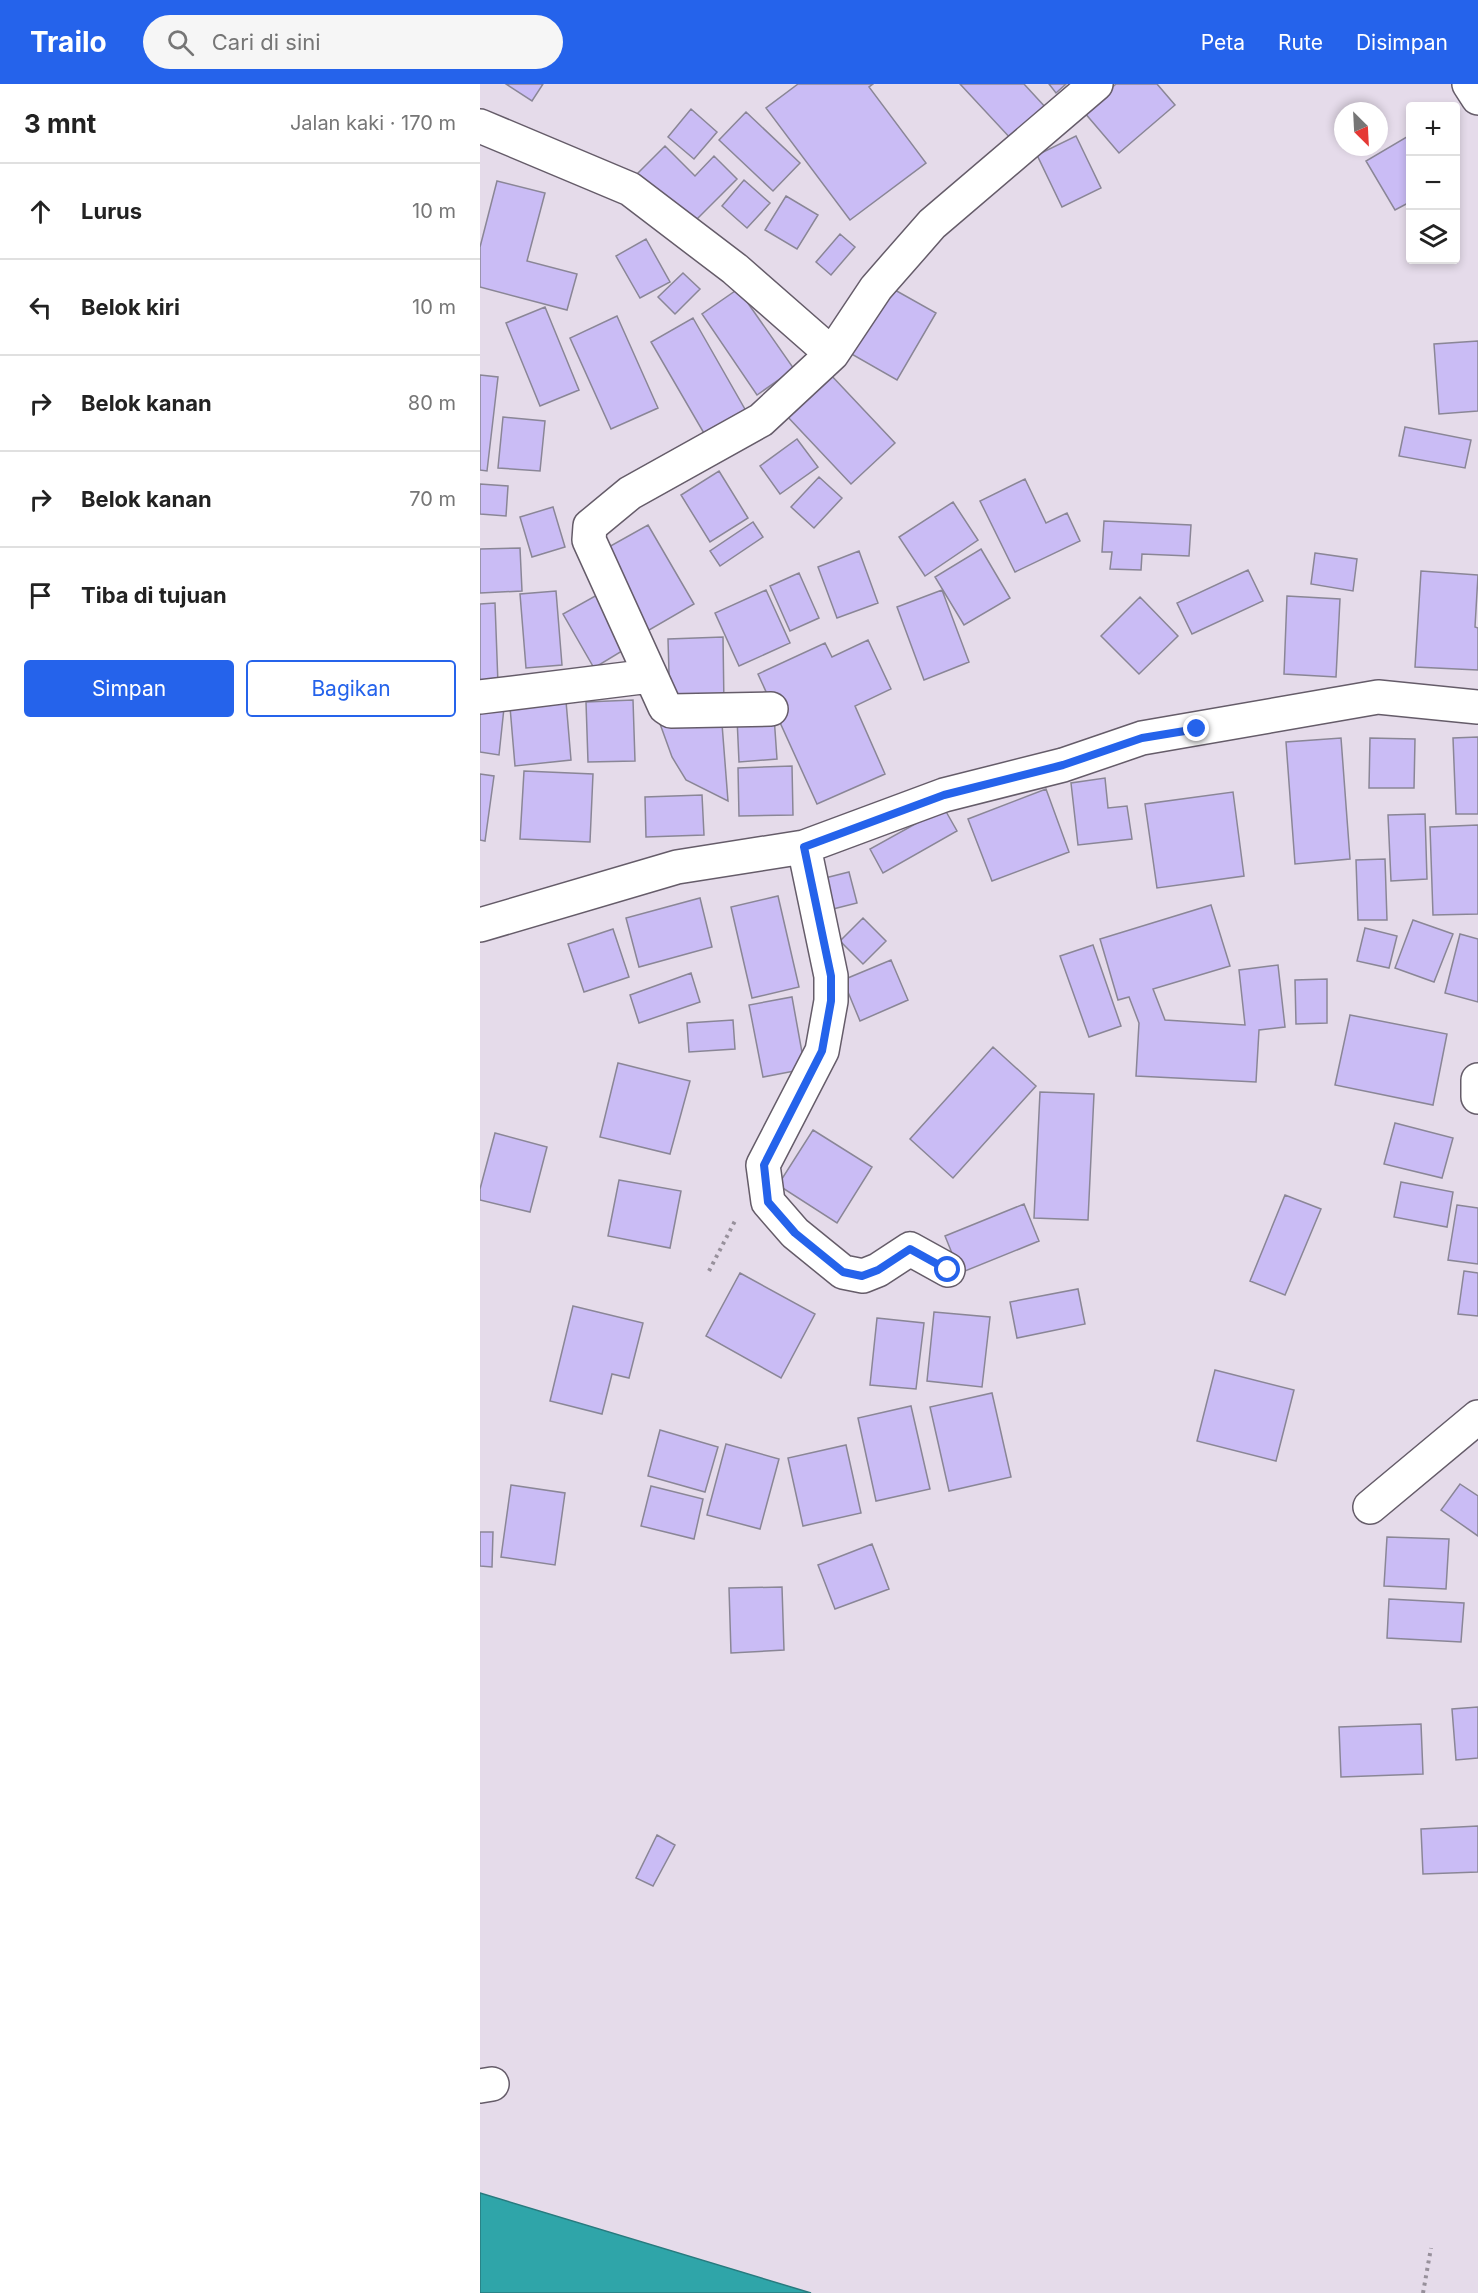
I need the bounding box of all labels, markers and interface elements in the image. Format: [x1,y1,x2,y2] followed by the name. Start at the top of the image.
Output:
[143,15,563,69] search box
[30,25,107,59] text: Trailo
[164,26,197,59] icon: search
[212,29,321,55] text: Cari di sini
[1201,30,1245,55] text: Peta
[1278,30,1323,55] text: Rute
[1356,30,1448,55] text: Disimpan
[1334,102,1388,156] north arrow
[1406,102,1460,264] map controls
[1406,102,1460,156] button: +
[24,108,96,139] text: 3 mnt
[290,111,456,135] text: Jalan kaki · 170 m
[1406,156,1460,210] button: −
[24,195,57,228] icon: ahead
[81,198,142,224] text: Lurus
[412,199,456,223] text: 10 m
[1406,210,1460,264] button: layers
[24,291,57,324] icon: left
[81,294,180,320] text: Belok kiri
[412,295,456,319] text: 10 m
[24,387,57,420] icon: right
[81,390,212,416] text: Belok kanan
[408,391,456,415] text: 80 m
[24,483,57,516] icon: right
[81,486,212,512] text: Belok kanan
[409,487,456,511] text: 70 m
[24,579,57,612] icon: arrive
[81,582,227,608] text: Tiba di tujuan
[24,660,234,717] button: Simpan
[246,660,456,717] button: Bagikan
[1183,715,1209,741] route end
[934,1256,960,1282] route start

